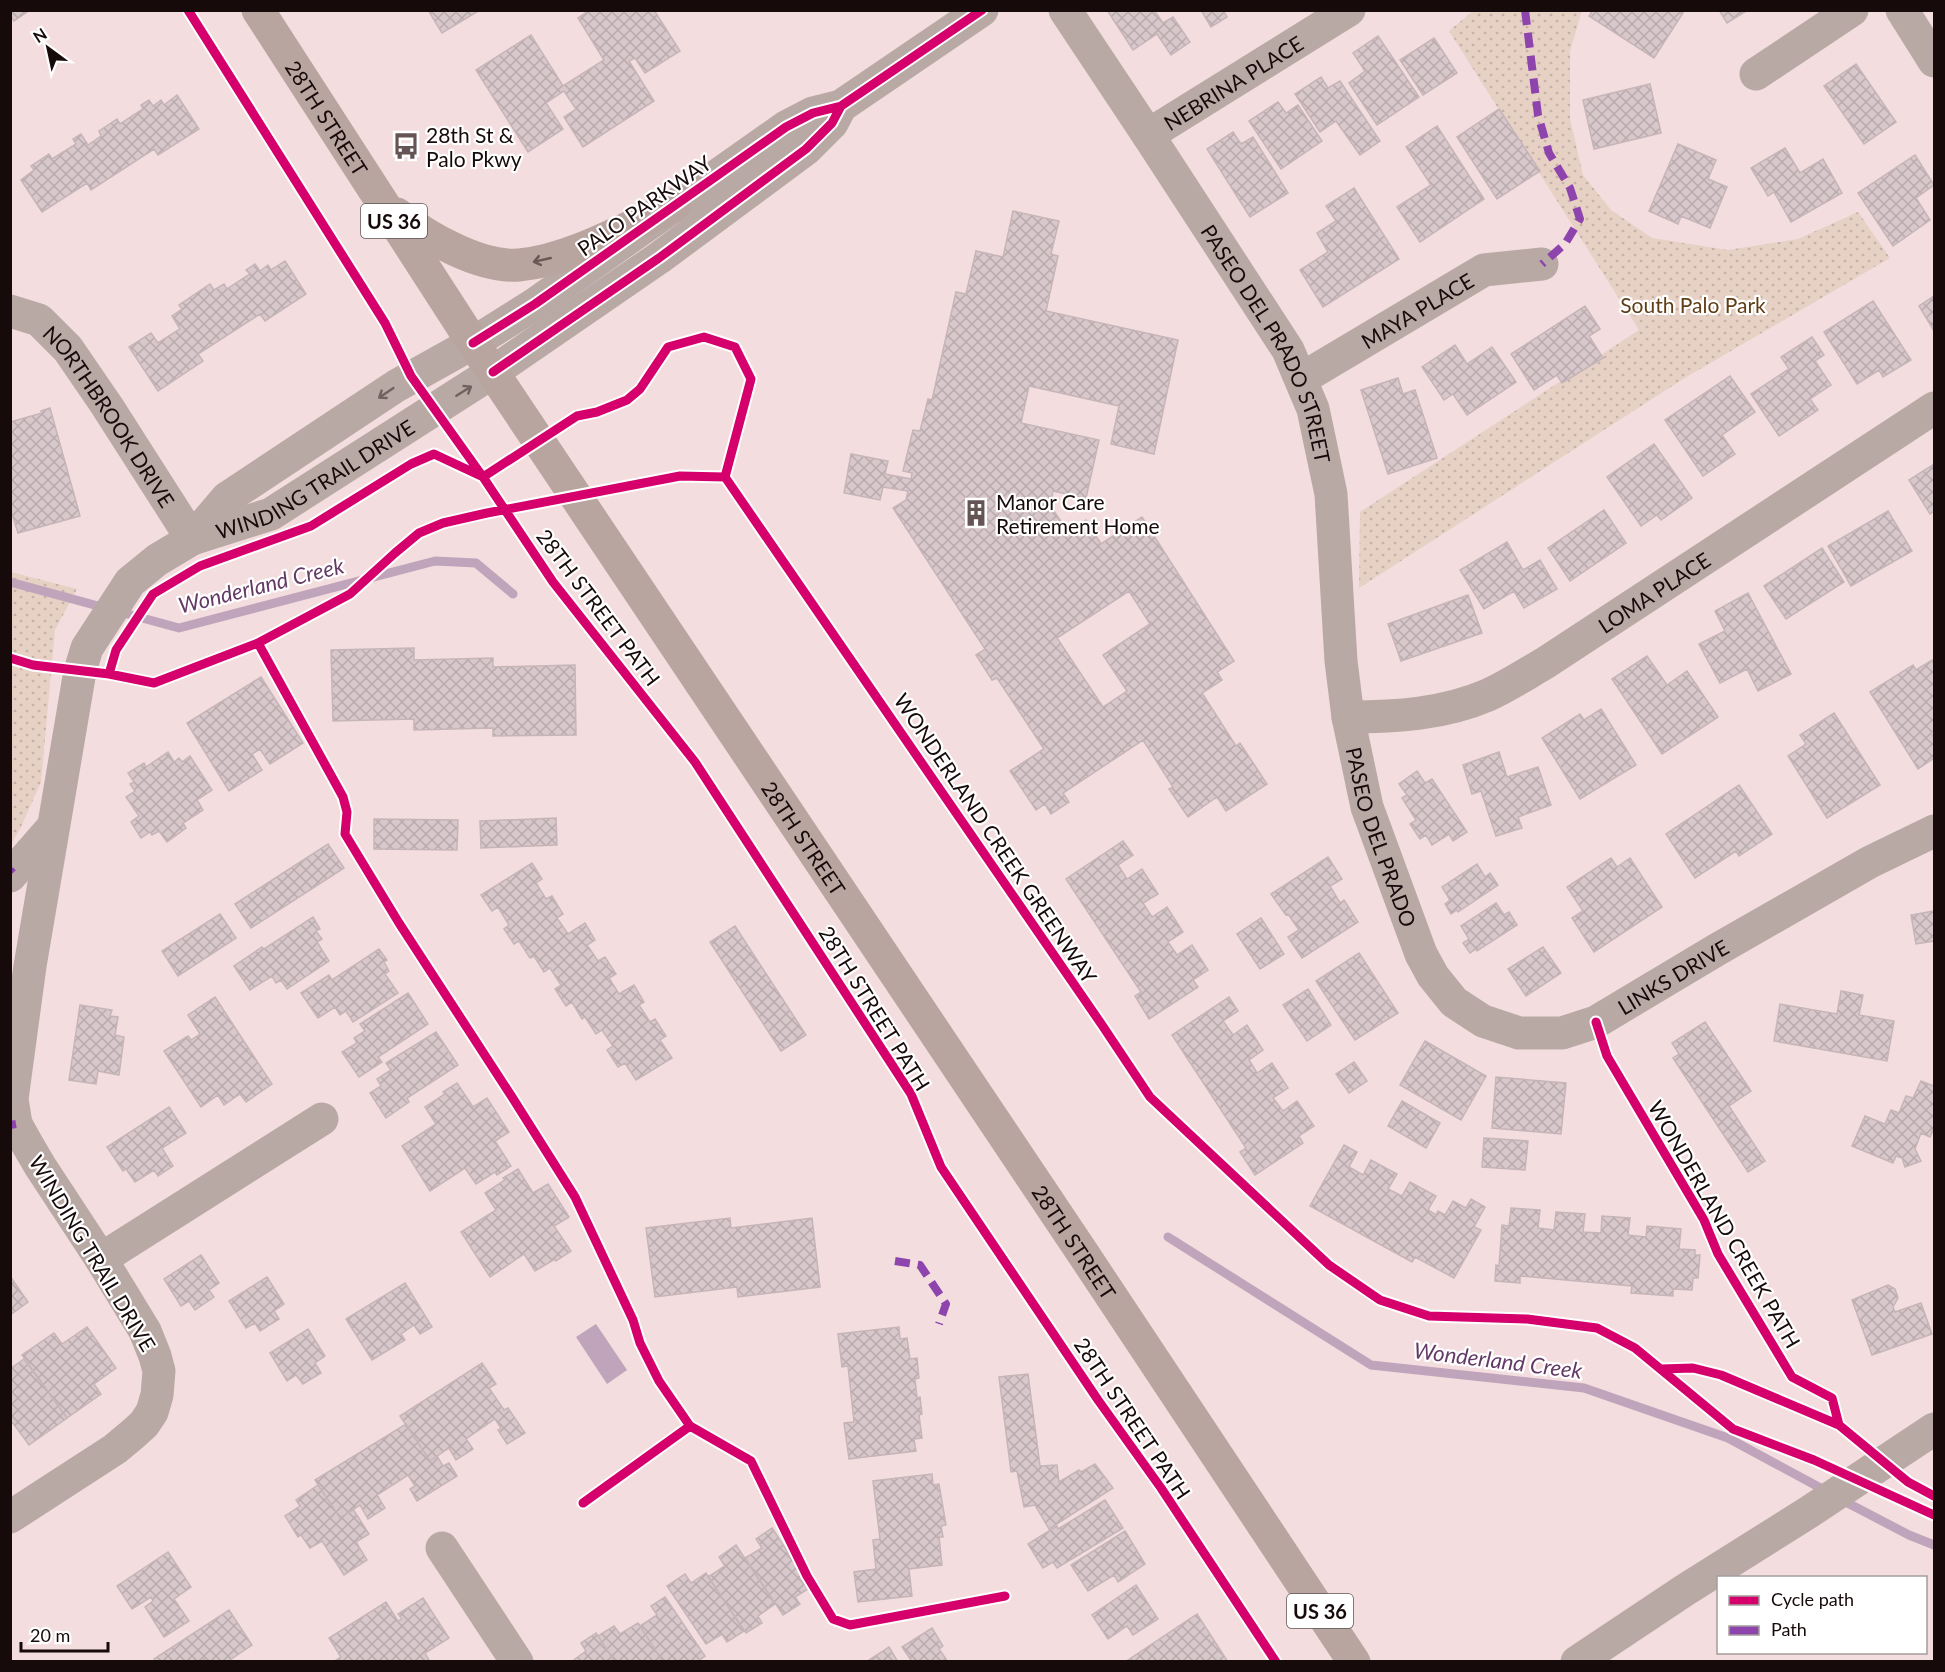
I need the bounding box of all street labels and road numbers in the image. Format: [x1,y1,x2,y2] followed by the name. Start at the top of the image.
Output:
[1159,30,1307,135] street label: NEBRINA PLACE
[281,55,374,180] street label: 28TH STREET
[572,149,716,260] street label: PALO PARKWAY
[361,204,427,238] road number: US 36
[1197,219,1337,466] street label: PASEO DEL PRADO STREET
[1356,267,1478,353] street label: MAYA PLACE
[39,320,181,511] street label: NORTHBROOK DRIVE
[213,413,418,543] street label: WINDING TRAIL DRIVE
[532,524,666,690] street label: 28TH STREET PATH
[1593,546,1714,638] street label: LOMA PLACE
[889,688,1103,988] street label: WONDERLAND CREEK GREENWAY
[1342,745,1422,930] street label: PASEO DEL PRADO
[757,776,852,900] street label: 28TH STREET
[814,921,936,1095] street label: 28TH STREET PATH
[1613,933,1732,1019] street label: LINKS DRIVE
[1644,1096,1806,1352] street label: WONDERLAND CREEK PATH
[25,1150,161,1356] street label: WINDING TRAIL DRIVE
[1028,1180,1122,1304] street label: 28TH STREET
[1070,1333,1196,1503] street label: 28TH STREET PATH
[1287,1594,1353,1628] road number: US 36

